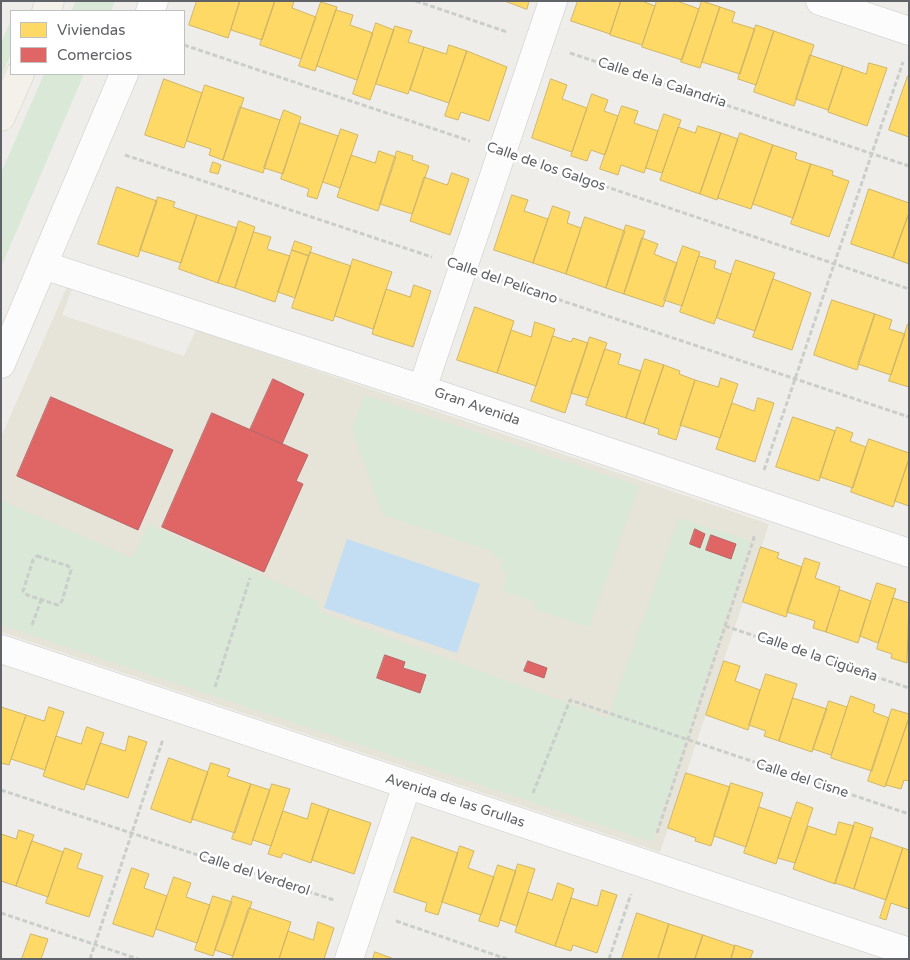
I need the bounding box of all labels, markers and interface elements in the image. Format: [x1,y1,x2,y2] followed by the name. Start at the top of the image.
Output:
[10,10,185,75] legend
[57,21,125,39] text: Viviendas
[57,46,132,64] text: Comercios
[595,54,729,112] street label: Calle de la Calandria
[484,139,608,195] street label: Calle de los Galgos
[444,254,560,308] street label: Calle del Pelícano
[432,384,522,430] street label: Gran Avenida
[754,628,880,686] street label: Calle de la Cigüeña
[754,756,850,802] street label: Calle del Cisne
[383,770,527,832] street label: Avenida de las Grullas
[196,848,312,900] street label: Calle del Verderol

